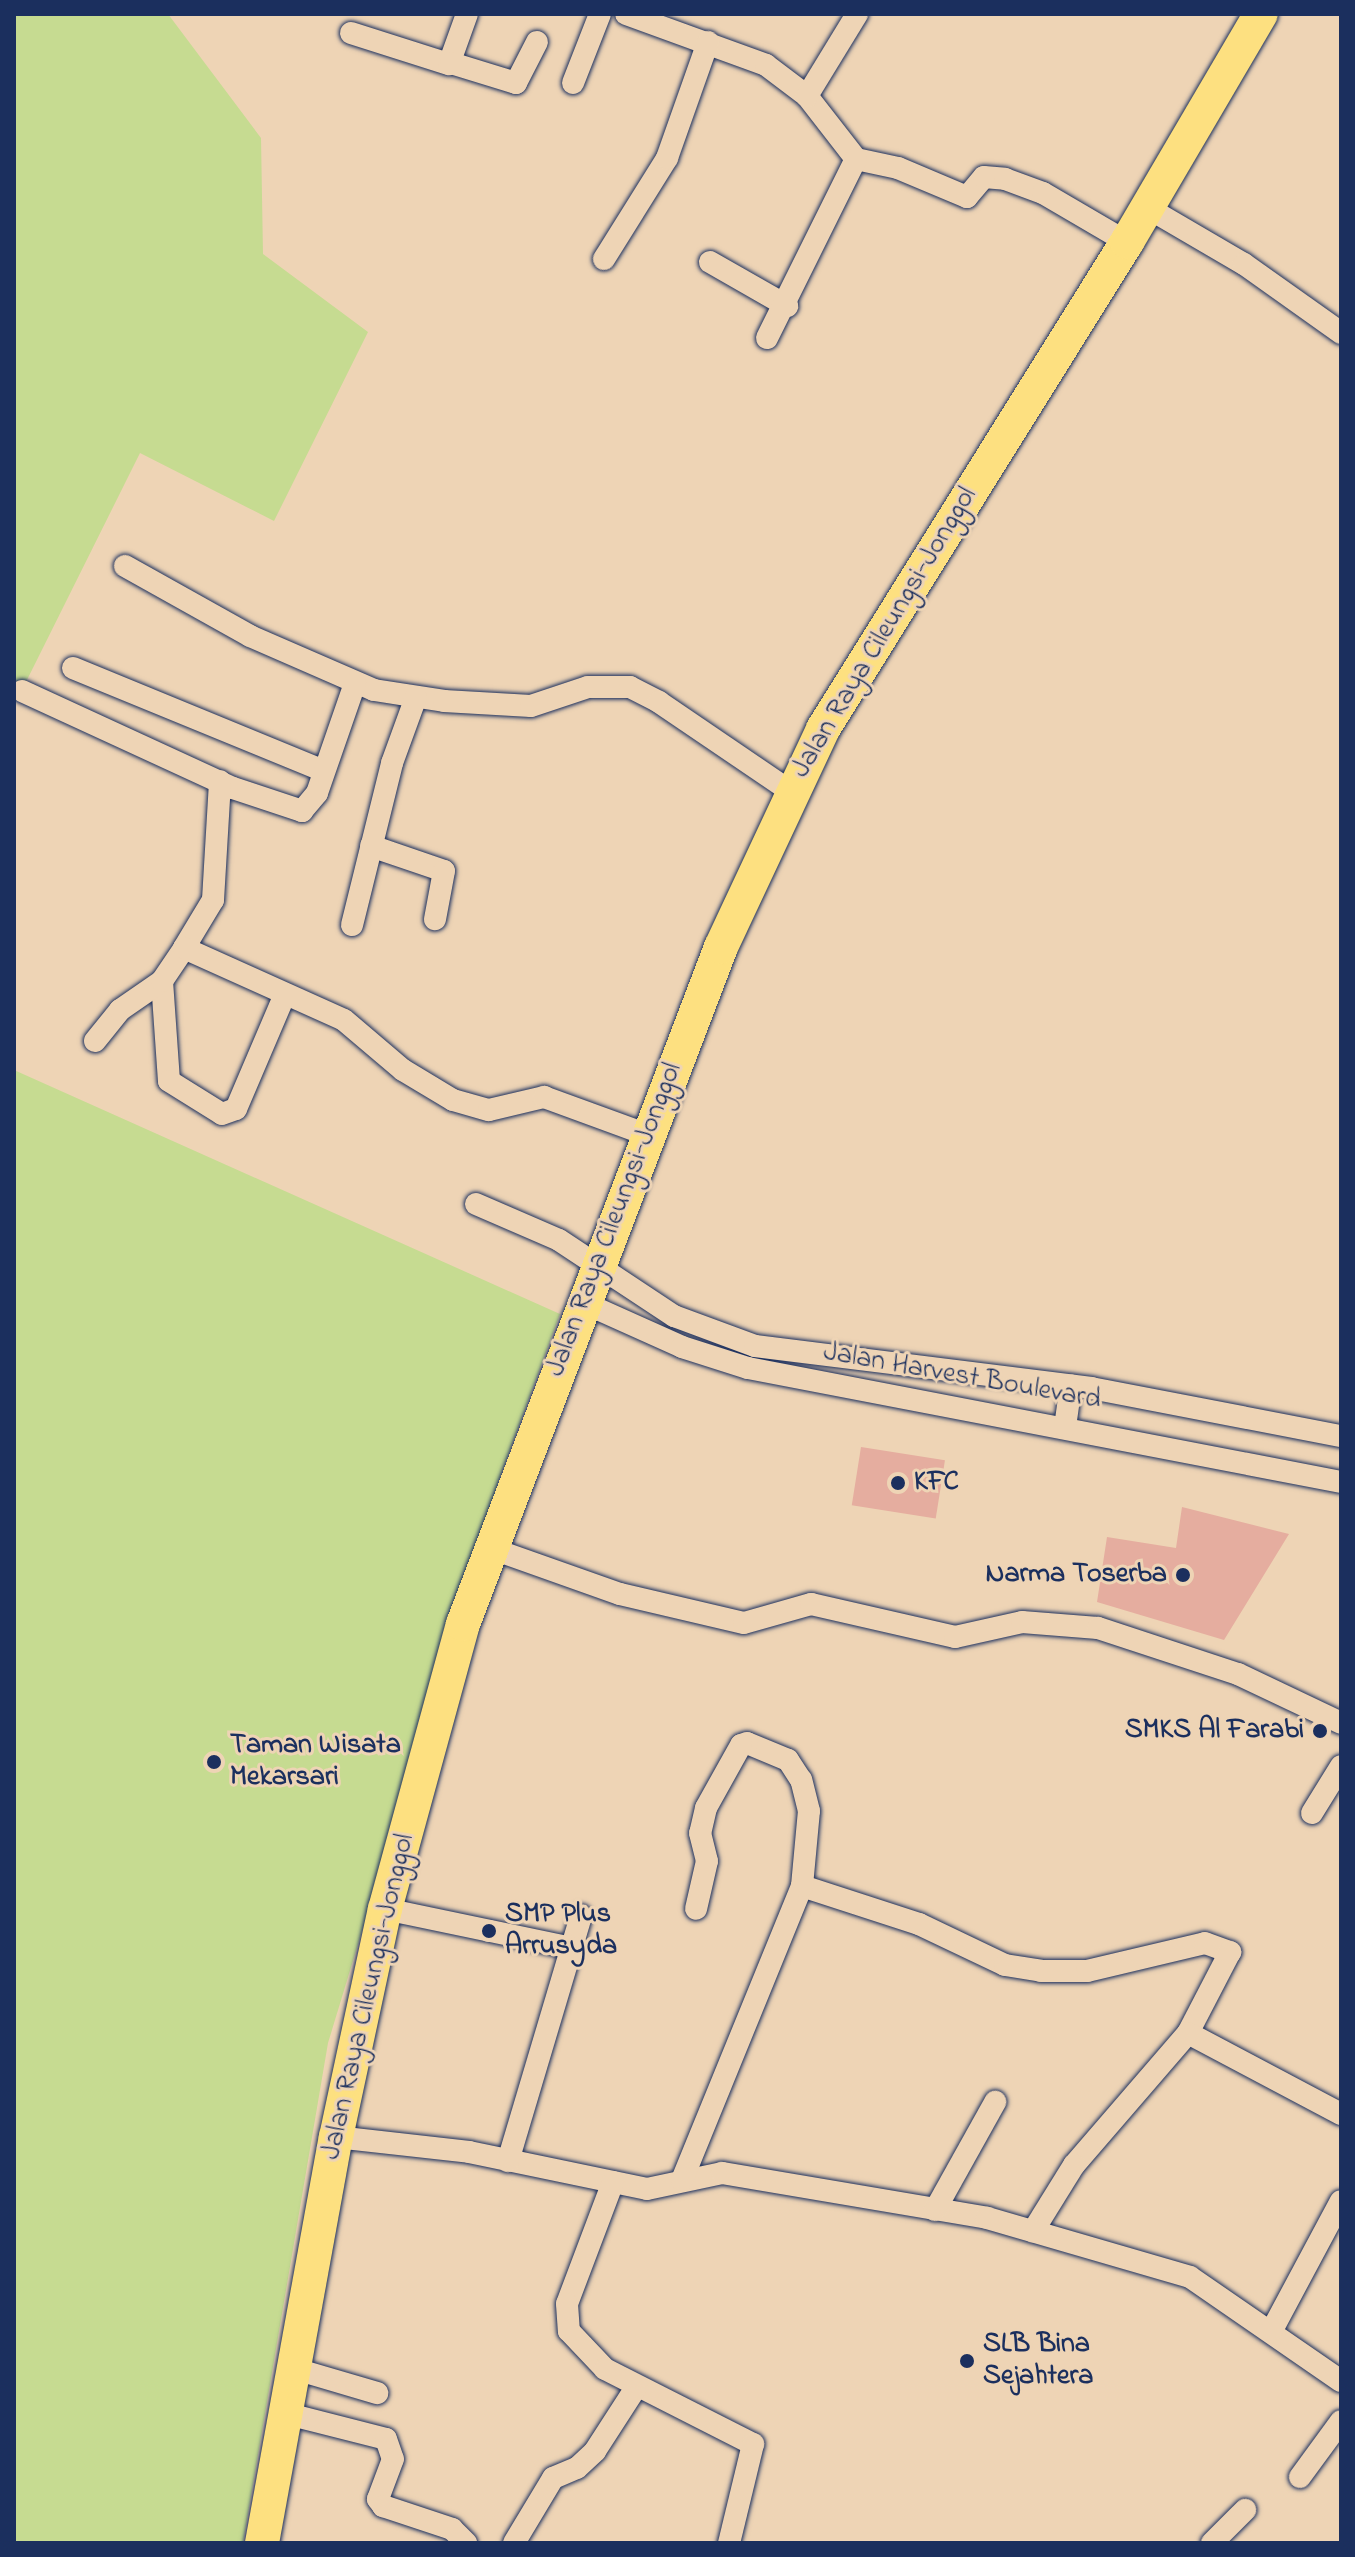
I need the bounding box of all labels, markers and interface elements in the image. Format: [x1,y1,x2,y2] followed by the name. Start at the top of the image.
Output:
[785,482,985,784] street label: Jalan Raya Cileungsi-Jonggol
[540,1058,690,1382] street label: Jalan Raya Cileungsi-Jonggol
[821,1336,1103,1418] street label: Jalan Harvest Boulevard
[914,1466,959,1500] place label: KFC
[889,1474,907,1492] marker: KFC
[986,1558,1167,1592] place label: Narma Toserba
[1174,1566,1192,1584] marker: Narma Toserba
[1125,1714,1304,1748] place label: SMKS Al Farabi
[1311,1722,1329,1740] marker: SMKS Al Farabi
[230,1729,401,1795] place label: Taman Wisata Mekarsari
[205,1753,223,1771] marker: Taman Wisata Mekarsari
[315,1831,423,2163] street label: Jalan Raya Cileungsi-Jonggol
[505,1898,617,1964] place label: SMP Plus Arrusyda
[480,1922,498,1940] marker: SMP Plus Arrusyda
[983,2328,1093,2394] place label: SLB Bina Sejahtera
[958,2352,976,2370] marker: SLB Bina Sejahtera

